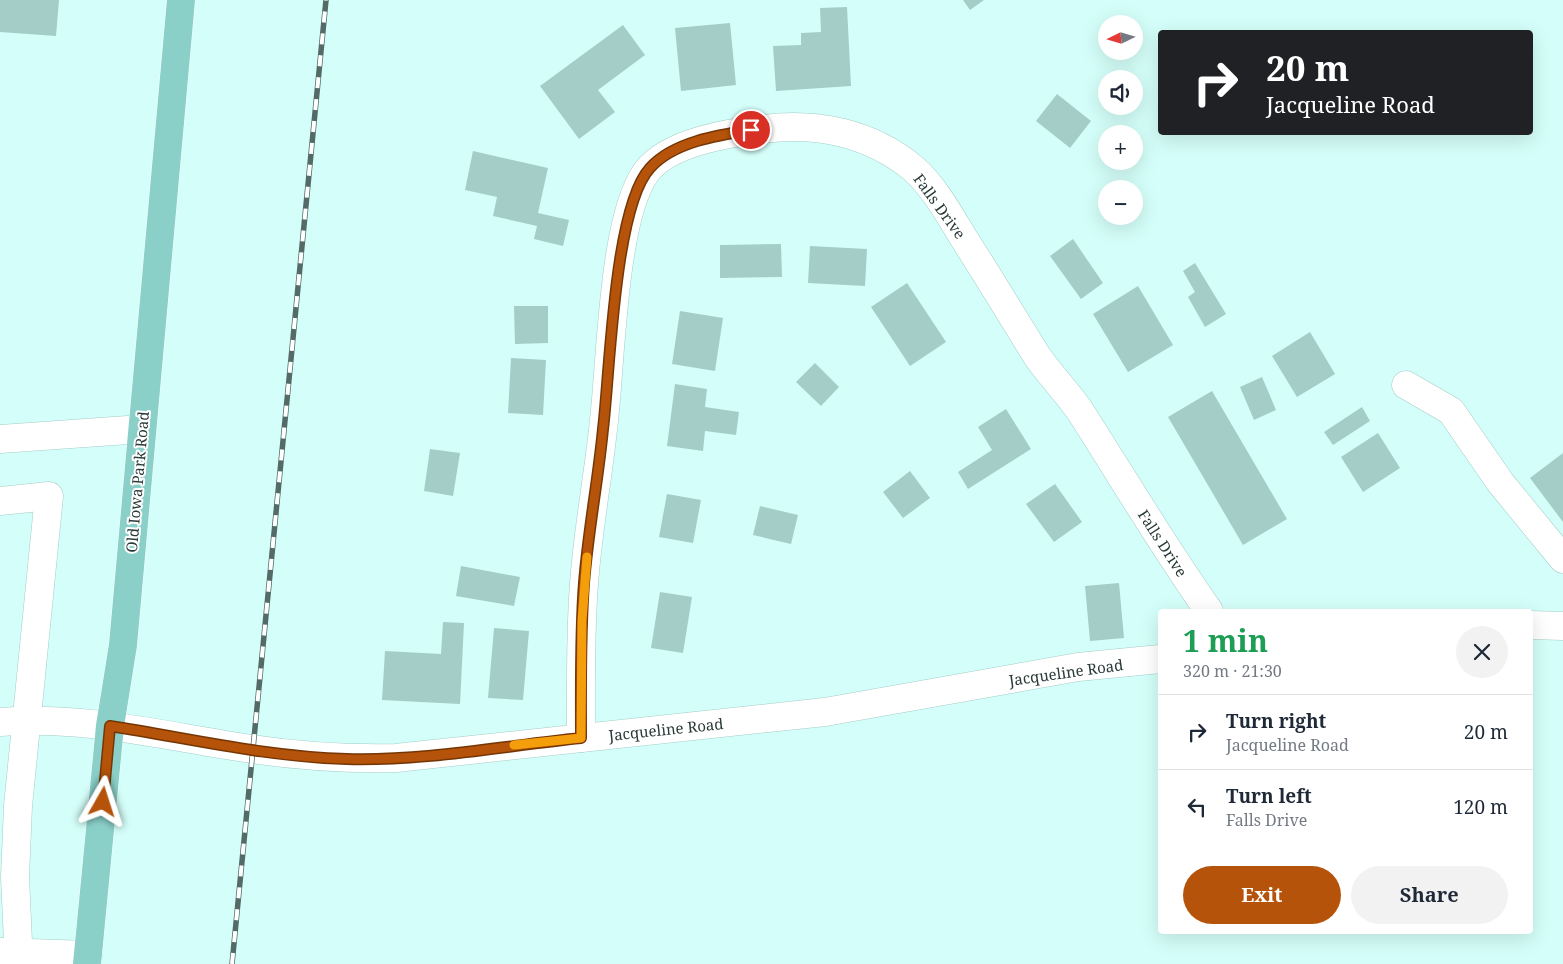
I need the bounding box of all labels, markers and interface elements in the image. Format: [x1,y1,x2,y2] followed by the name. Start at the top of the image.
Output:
[1098,15,1142,60] north arrow
[1098,15,1143,225] map controls
[1266,44,1349,91] text: 20 m
[1183,50,1248,115] icon: right
[1098,70,1143,115] button: sound
[1266,89,1435,119] text: Jacqueline Road
[730,109,772,151] pin
[737,116,765,144] icon: arrive
[1098,125,1143,170] button: +
[910,169,970,243] street label: Falls Drive
[1098,180,1143,225] button: −
[121,411,153,553] street label: Old Iowa Park Road
[1134,506,1192,580] street label: Falls Drive
[1183,620,1268,661] text: 1 min
[1456,626,1508,678] button: close
[1007,654,1124,690] street label: Jacqueline Road
[1183,660,1282,682] text: 320 m · 21:30
[1226,708,1326,734] text: Turn right
[607,713,724,745] street label: Jacqueline Road
[1183,718,1211,746] icon: right
[1464,719,1508,745] text: 20 m
[1226,734,1349,756] text: Jacqueline Road
[76,775,128,827] position arrow
[1226,783,1312,809] text: Turn left
[1183,793,1211,821] icon: left
[1453,794,1508,820] text: 120 m
[1226,809,1307,831] text: Falls Drive
[1183,866,1341,924] button: Exit
[1351,866,1508,924] button: Share

